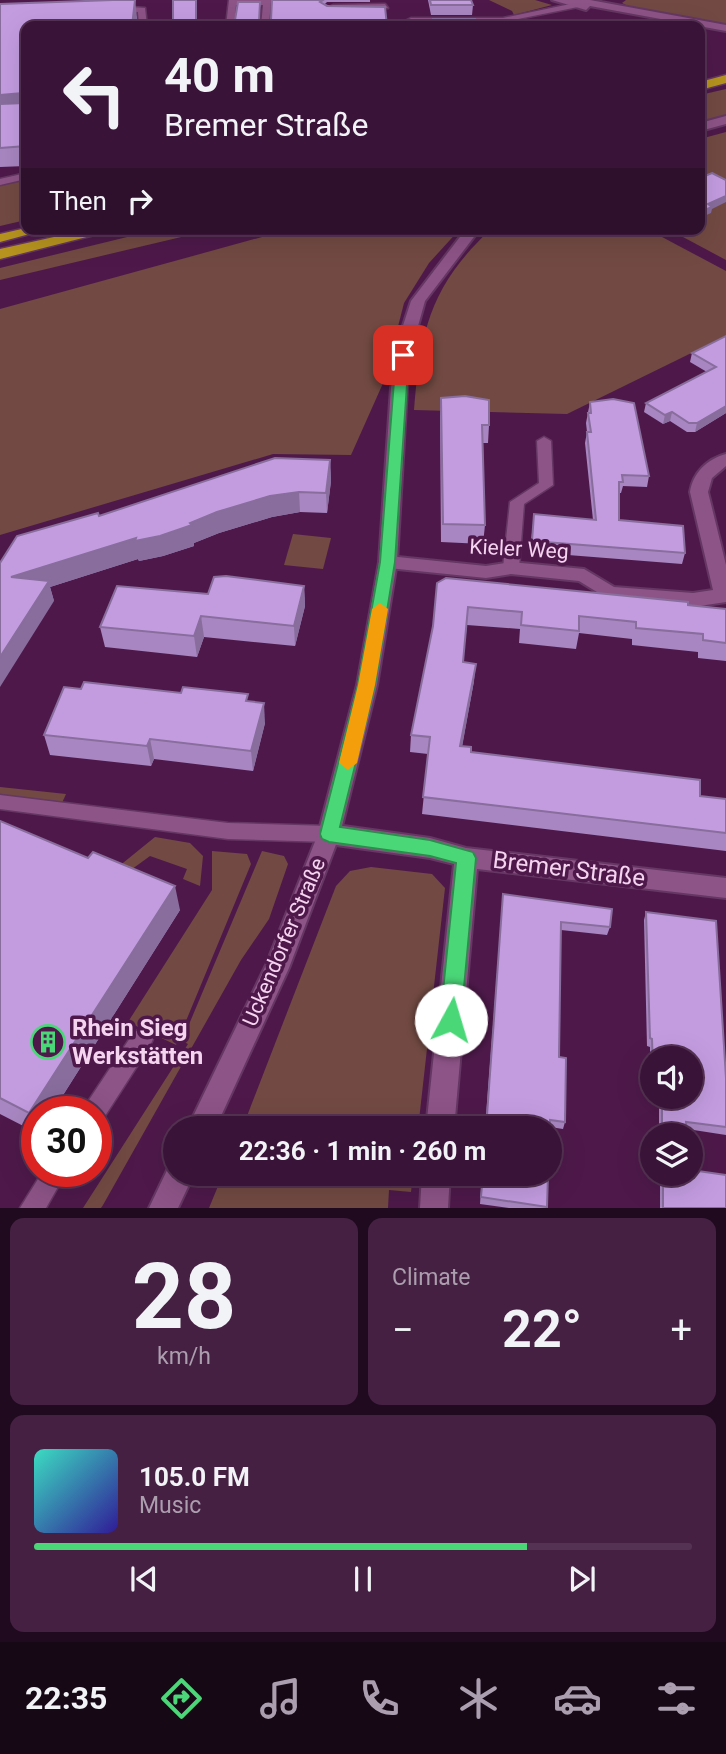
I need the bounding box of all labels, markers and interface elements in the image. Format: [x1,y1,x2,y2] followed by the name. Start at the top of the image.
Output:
[164,47,275,104] text: 40 m
[49,49,140,140] icon: left
[164,106,368,144] text: Bremer Straße
[121,182,159,220] icon: right
[49,186,107,216] text: Then
[373,325,433,385] pin
[384,336,422,374] icon: arrive
[469,534,569,564] street label: Kieler Weg
[491,846,647,892] street label: Bremer Straße
[238,854,330,1030] street label: Uckendorfer Straße
[414,983,488,1057] position arrow
[72,1014,203,1070] place label: Rhein Sieg Werkstätten
[29,1023,67,1061] building icon: Rhein Sieg Werkstätten
[640,1046,703,1186] map controls
[640,1046,703,1109] button: sound
[21,1096,112,1187] speed limit sign: 30
[640,1123,703,1186] button: layers
[239,1136,486,1166] text: 22:36 · 1 min · 260 m
[132,1244,236,1350] text: 28
[392,1264,471,1291] text: Climate
[502,1299,582,1360] text: 22°
[392,1308,414,1352] text: −
[670,1308,692,1352] text: +
[157,1343,211,1370] text: km/h
[139,1462,250,1492] text: 105.0 FM
[139,1492,201,1519] text: Music
[125,1560,163,1598] icon: previous
[344,1560,382,1598] icon: pause
[563,1560,601,1598] icon: next
[157,1674,206,1723] icon: directions
[256,1674,305,1723] icon: music
[355,1674,404,1723] icon: phone
[454,1674,503,1723] icon: climate
[553,1674,602,1723] icon: car
[652,1674,701,1723] icon: filters
[25,1679,107,1717] text: 22:35

